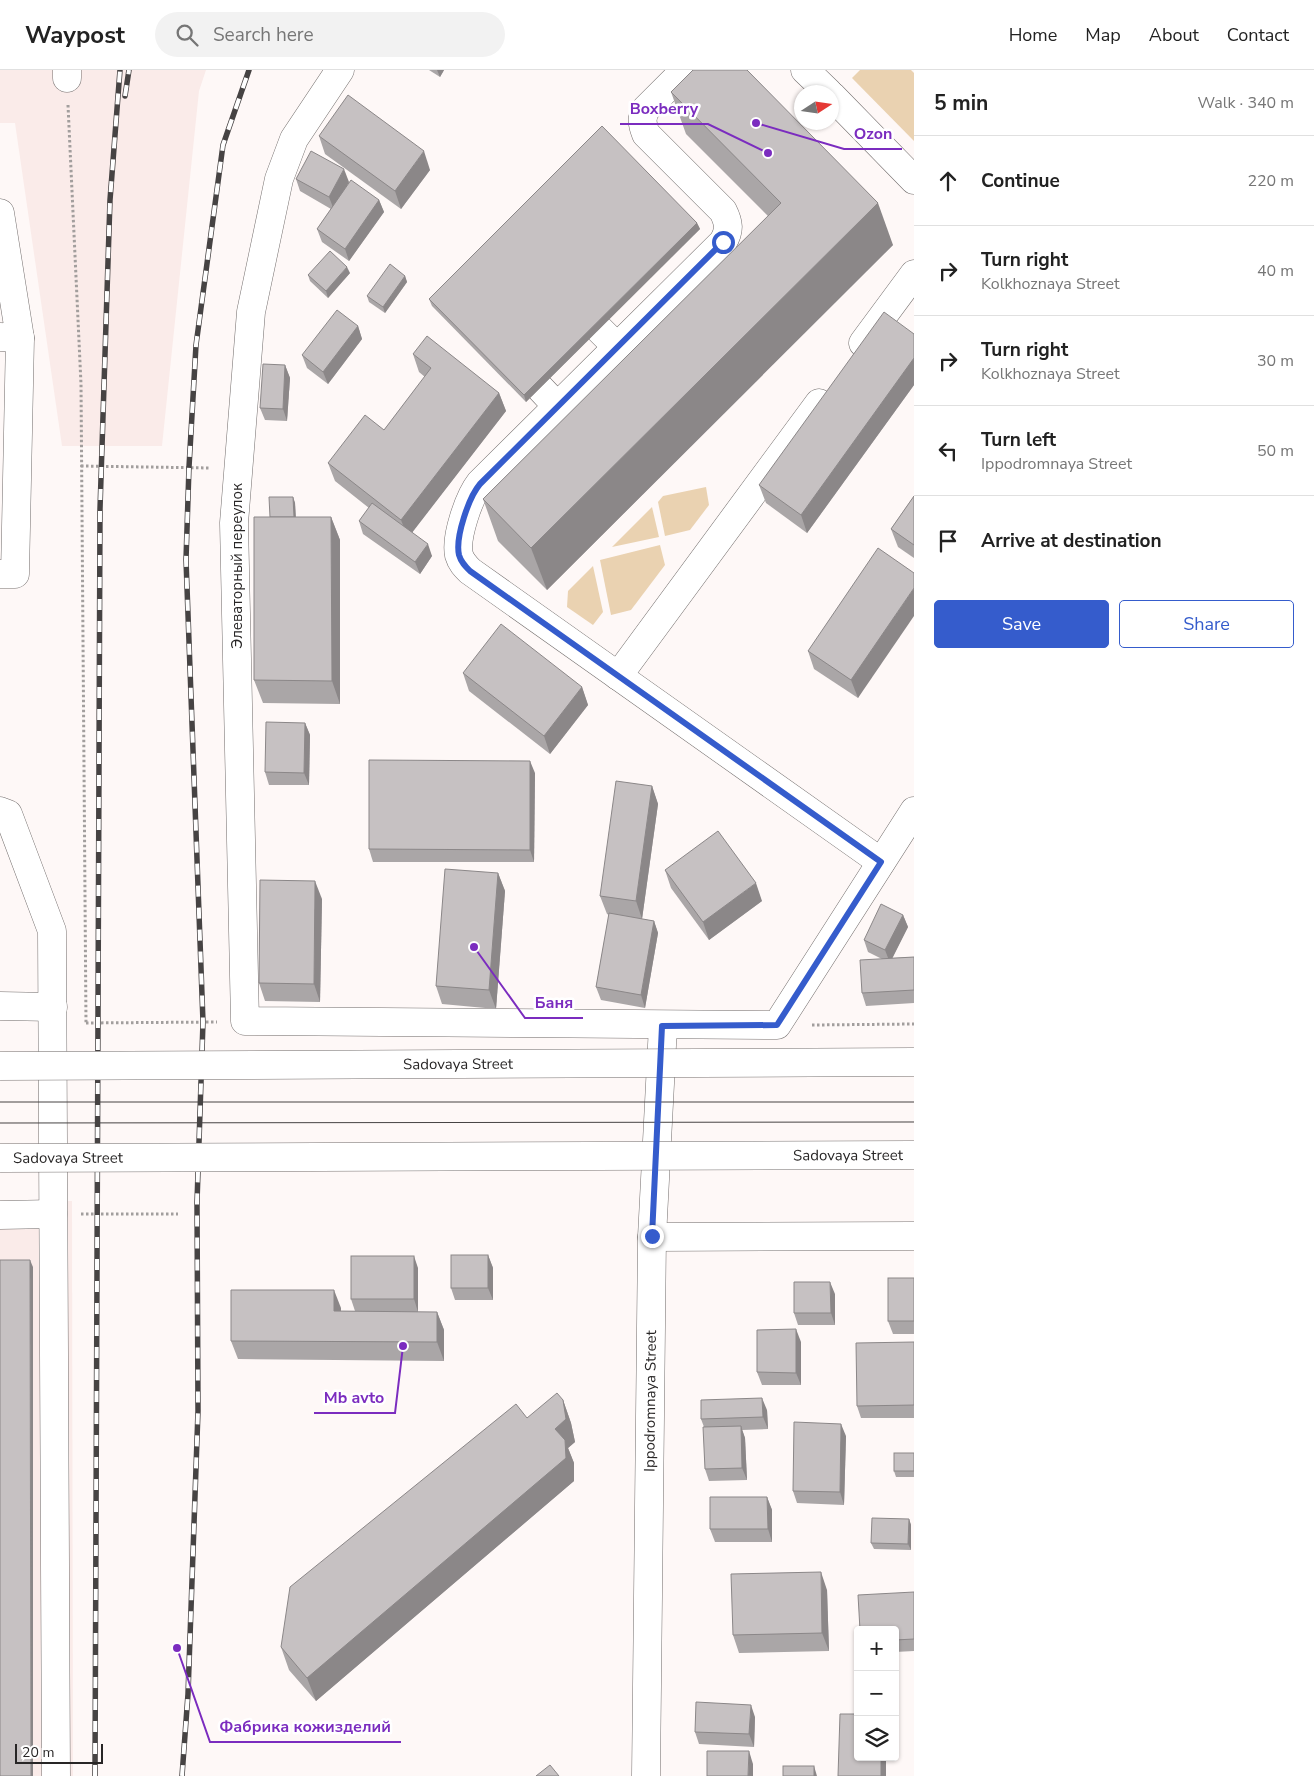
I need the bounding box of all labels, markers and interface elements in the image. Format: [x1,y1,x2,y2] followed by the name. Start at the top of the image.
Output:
[155,12,505,57] search box
[25,19,125,51] text: Waypost
[173,21,201,49] icon: search
[213,22,314,48] text: Search here
[1009,23,1057,47] text: Home
[1085,23,1121,47] text: Map
[1149,23,1199,47] text: About
[1227,23,1289,47] text: Contact
[794,85,839,130] north arrow
[934,89,988,117] text: 5 min
[1198,92,1294,114] text: Walk · 340 m
[620,93,708,124] callout: Boxberry
[630,98,699,120] text: Boxberry
[844,118,902,149] callout: Ozon
[854,123,892,145] text: Ozon
[934,167,962,195] icon: ahead
[981,168,1060,194] text: Continue
[1247,170,1294,192] text: 220 m
[712,231,735,254] route start
[981,247,1068,273] text: Turn right
[934,257,962,285] icon: right
[1257,260,1294,282] text: 40 m
[981,273,1120,295] text: Kolkhoznaya Street
[981,337,1068,363] text: Turn right
[934,347,962,375] icon: right
[1257,350,1294,372] text: 30 m
[981,363,1120,385] text: Kolkhoznaya Street
[981,427,1056,453] text: Turn left
[934,437,962,465] icon: left
[1257,440,1294,462] text: 50 m
[981,453,1132,475] text: Ippodromnaya Street
[227,483,247,649] street label: Элеваторный переулок
[934,527,962,555] icon: arrive
[981,528,1162,554] text: Arrive at destination
[934,600,1109,648] button: Save
[1119,600,1294,648] button: Share
[525,987,583,1018] callout: Баня
[535,992,573,1014] text: Баня
[403,1054,514,1074] street label: Sadovaya Street
[793,1145,904,1165] street label: Sadovaya Street
[13,1148,124,1168] street label: Sadovaya Street
[641,1225,664,1248] route end
[639,1329,661,1472] street label: Ippodromnaya Street
[314,1382,395,1413] callout: Mb avto
[324,1387,384,1409] text: Mb avto
[854,1626,899,1761] map controls
[854,1626,899,1671] button: +
[854,1671,899,1716] button: −
[210,1711,401,1742] callout: Фабрика кожизделий
[219,1716,391,1738] text: Фабрика кожизделий
[854,1716,899,1761] button: layers
[15,1741,102,1764] scale bar
[22,1743,54,1762] text: 20 m

